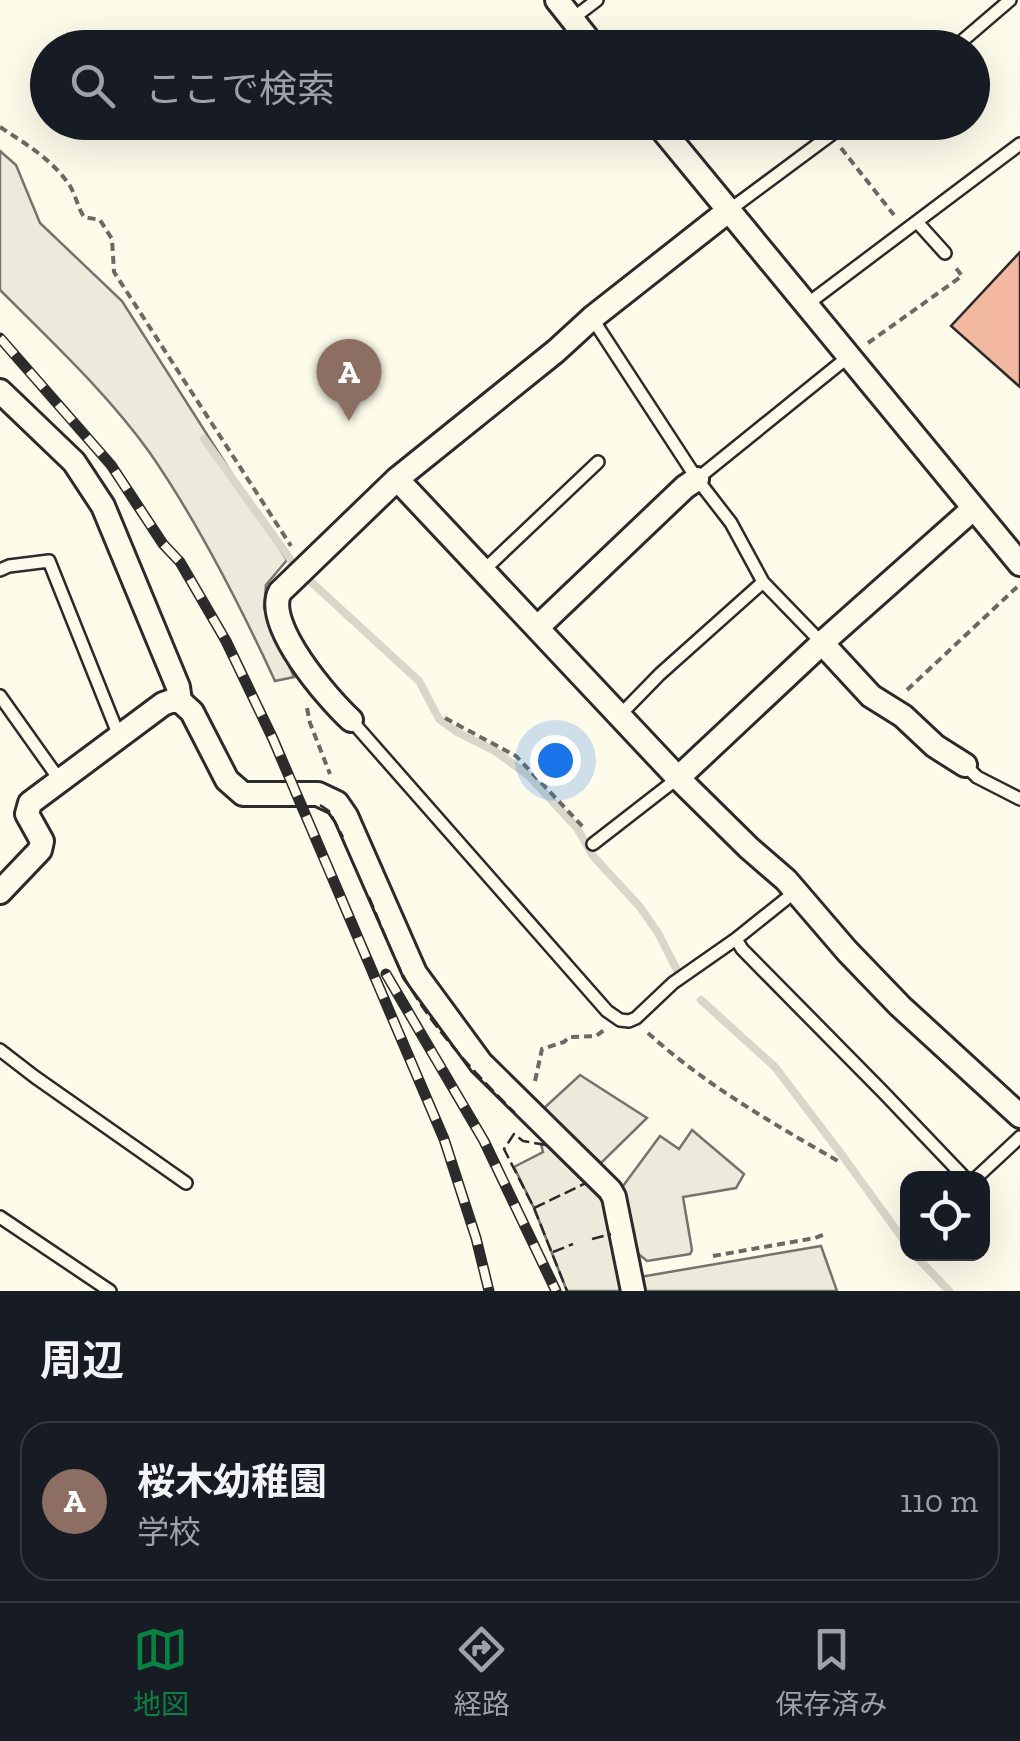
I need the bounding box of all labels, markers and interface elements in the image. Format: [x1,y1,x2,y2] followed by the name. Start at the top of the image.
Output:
[30,30,990,140] search box
[65,58,120,113] icon: search
[145,66,335,112] text: ここで検索
[316,338,382,421] pin: A
[530,735,581,786] your location
[900,1171,990,1261] map controls
[900,1171,990,1261] button: locate
[40,1335,124,1386] text: 周辺
[137,1459,327,1505] text: 桜木幼稚園
[64,1482,85,1520] text: A
[900,1482,978,1520] text: 110 m
[137,1513,201,1551] text: 学校
[133,1622,189,1722] tab: 地図
[454,1622,510,1722] tab: 経路
[775,1622,887,1722] tab: 保存済み

